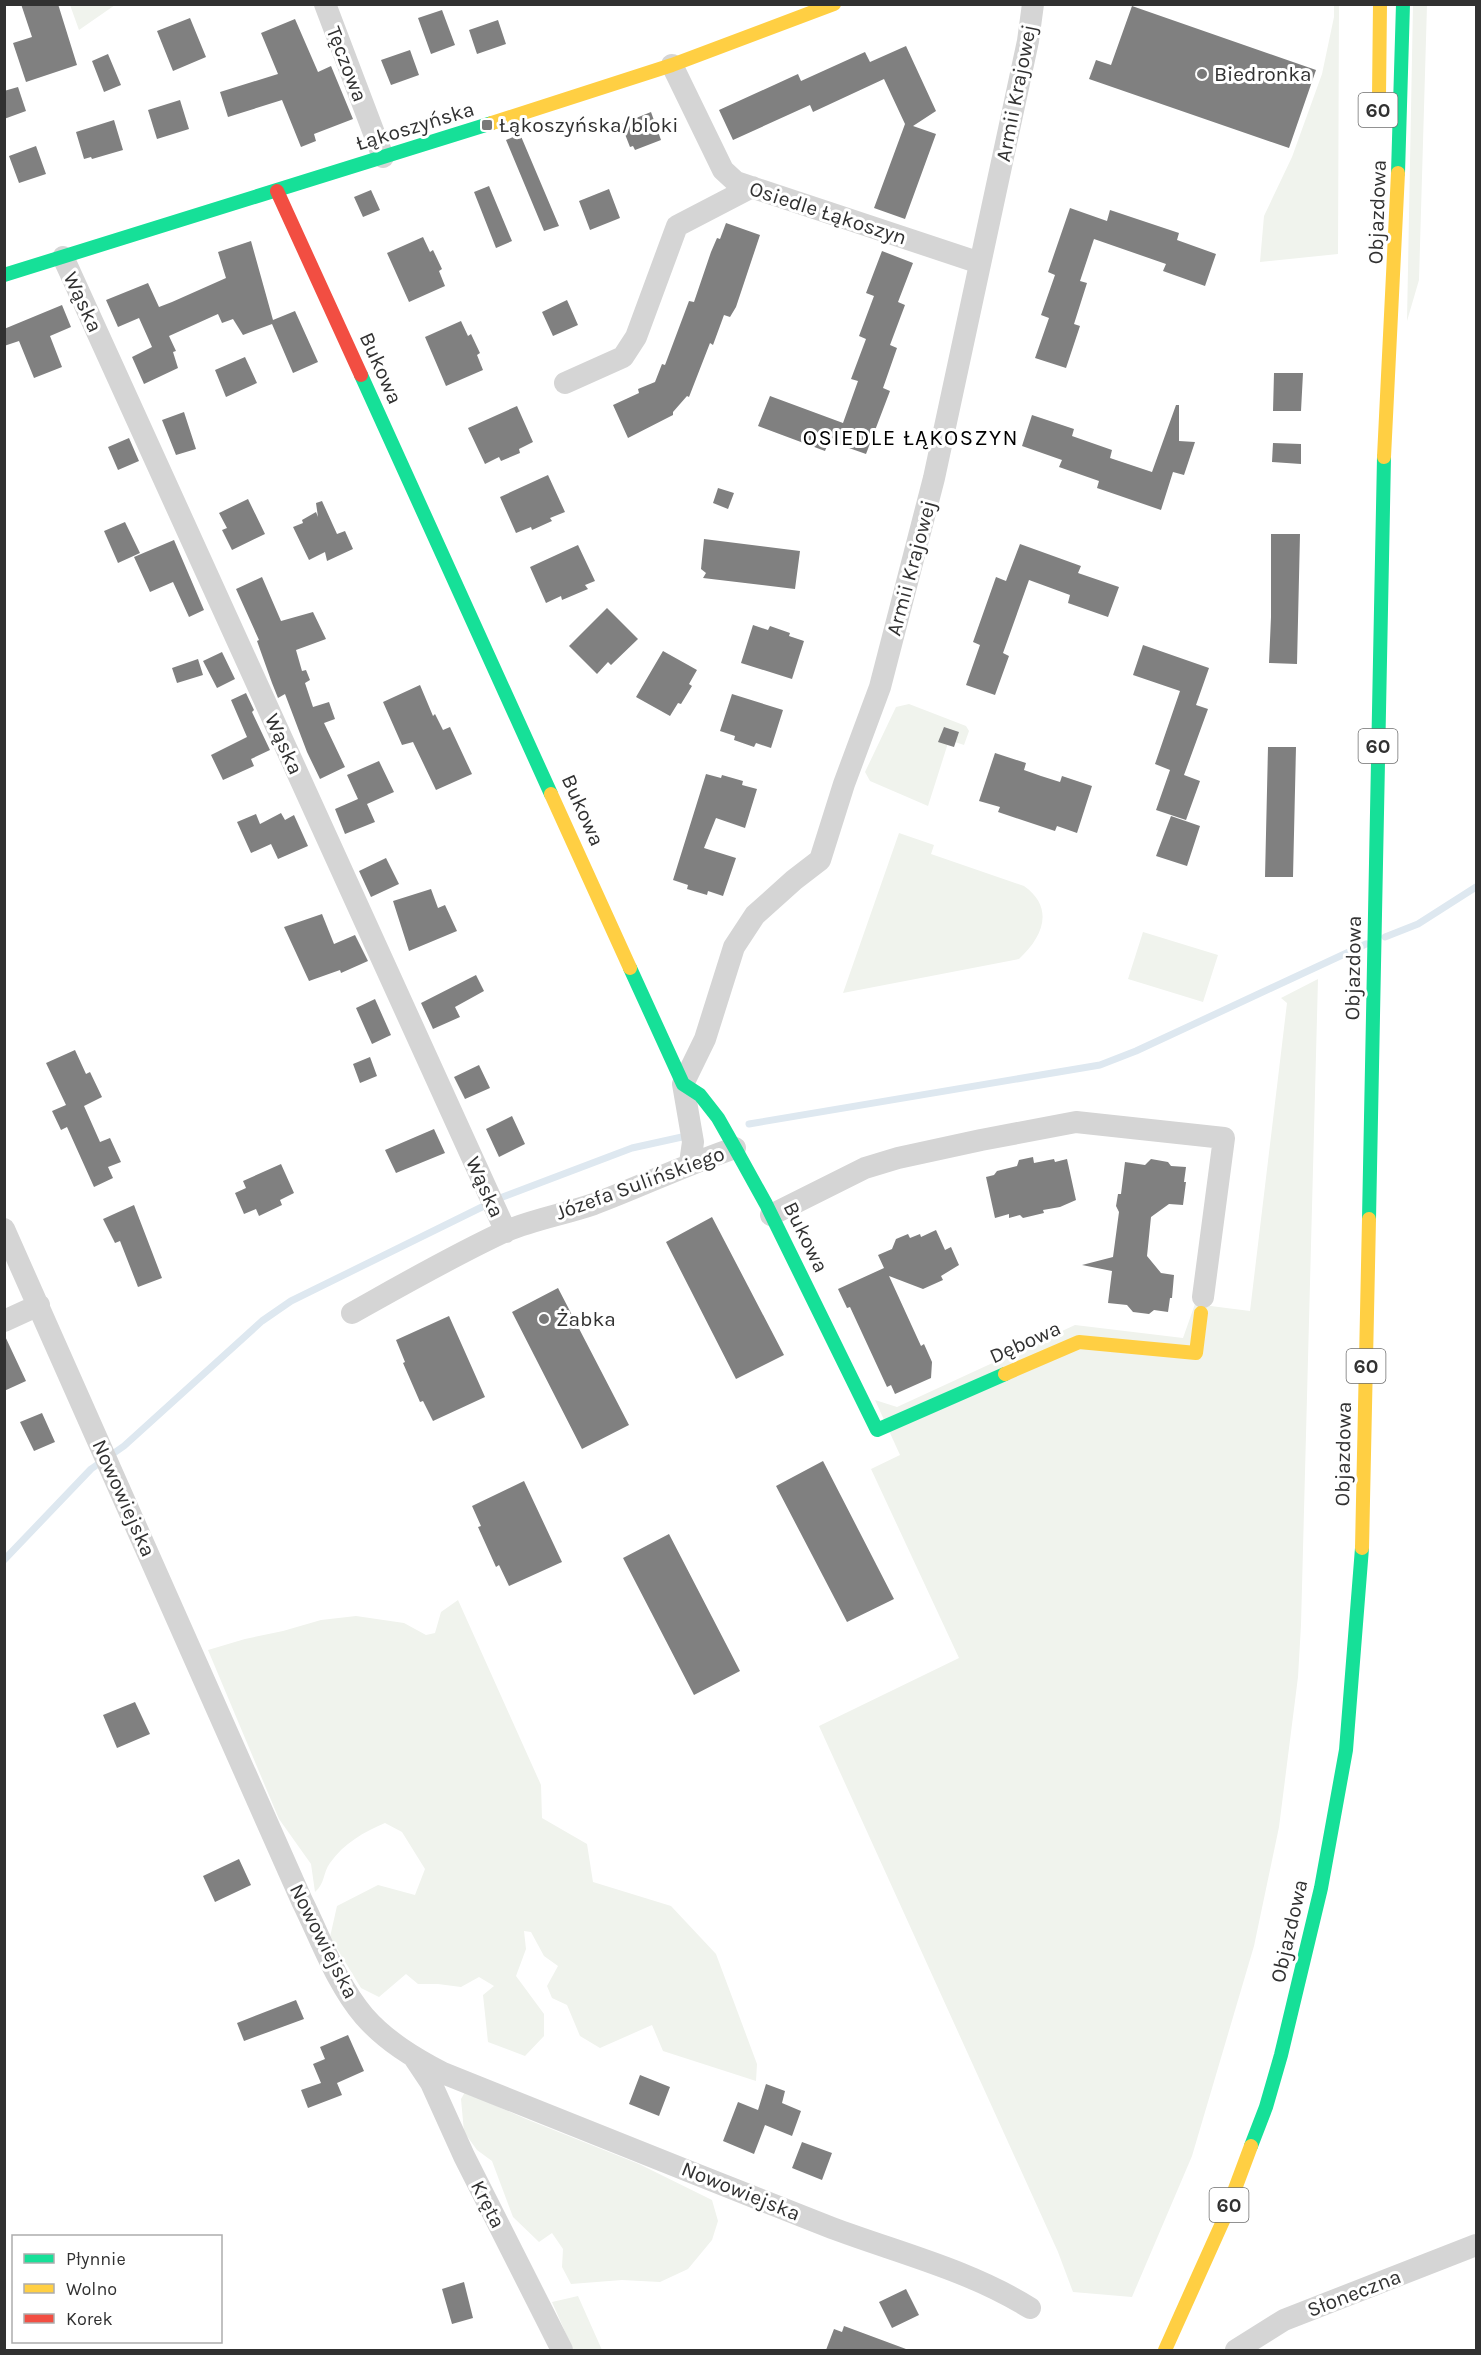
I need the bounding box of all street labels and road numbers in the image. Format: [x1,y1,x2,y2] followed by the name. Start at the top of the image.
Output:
[991,22,1041,164] street label: Armii Krajowej
[322,23,372,105] street label: Tęczowa
[1358,93,1398,127] road number: 60
[353,97,477,155] street label: Łąkoszyńska
[1363,159,1391,265] street label: Objazdowa
[746,176,910,250] street label: Osiedle Łąkoszyn
[59,268,107,336] street label: Wąska
[355,328,407,408] street label: Bukowa
[881,498,941,638] street label: Armii Krajowej
[260,710,308,778] street label: Wąska
[1358,729,1398,763] road number: 60
[557,770,609,850] street label: Bukowa
[1340,915,1366,1021] street label: Objazdowa
[552,1141,728,1225] street label: Józefa Sulińskiego
[461,1153,509,1221] street label: Wąska
[779,1198,833,1276] street label: Bukowa
[986,1316,1064,1368] street label: Dębowa
[1346,1349,1386,1383] road number: 60
[1330,1401,1356,1507] street label: Objazdowa
[87,1436,161,1560] street label: Nowowiejska
[1266,1877,1312,1985] street label: Objazdowa
[285,1880,363,2002] street label: Nowowiejska
[678,2156,804,2226] street label: Nowowiejska
[466,2176,510,2232] street label: Kręta
[1210,2188,1248,2222] road number: 60
[1304,2264,1404,2322] street label: Słoneczna

